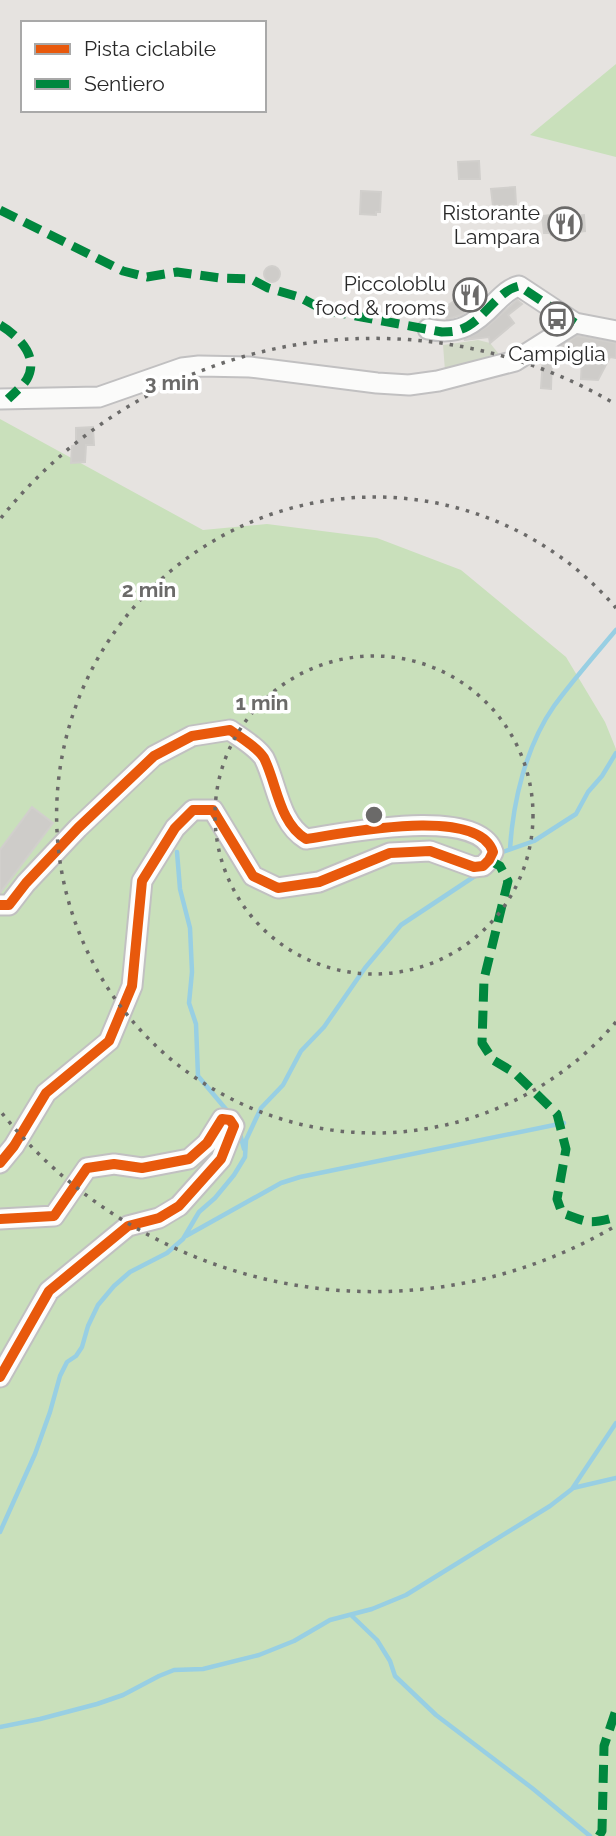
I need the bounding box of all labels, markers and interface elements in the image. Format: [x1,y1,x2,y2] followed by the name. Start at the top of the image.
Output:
[21,21,266,112] legend
[84,36,216,61] text: Pista ciclabile
[84,71,165,96] text: Sentiero
[442,200,540,249] place label: Ristorante Lampara
[546,205,584,243] restaurant icon: Ristorante Lampara
[315,271,446,320] place label: Piccoloblu food & rooms
[451,276,489,314] restaurant icon: Piccoloblu food & rooms
[538,300,576,338] bus stop icon: Campiglia
[508,341,606,366] place label: Campiglia
[145,370,199,395] text: 3 min
[122,577,176,602] text: 2 min
[235,690,289,715] text: 1 min
[362,803,386,827] centre of rings

